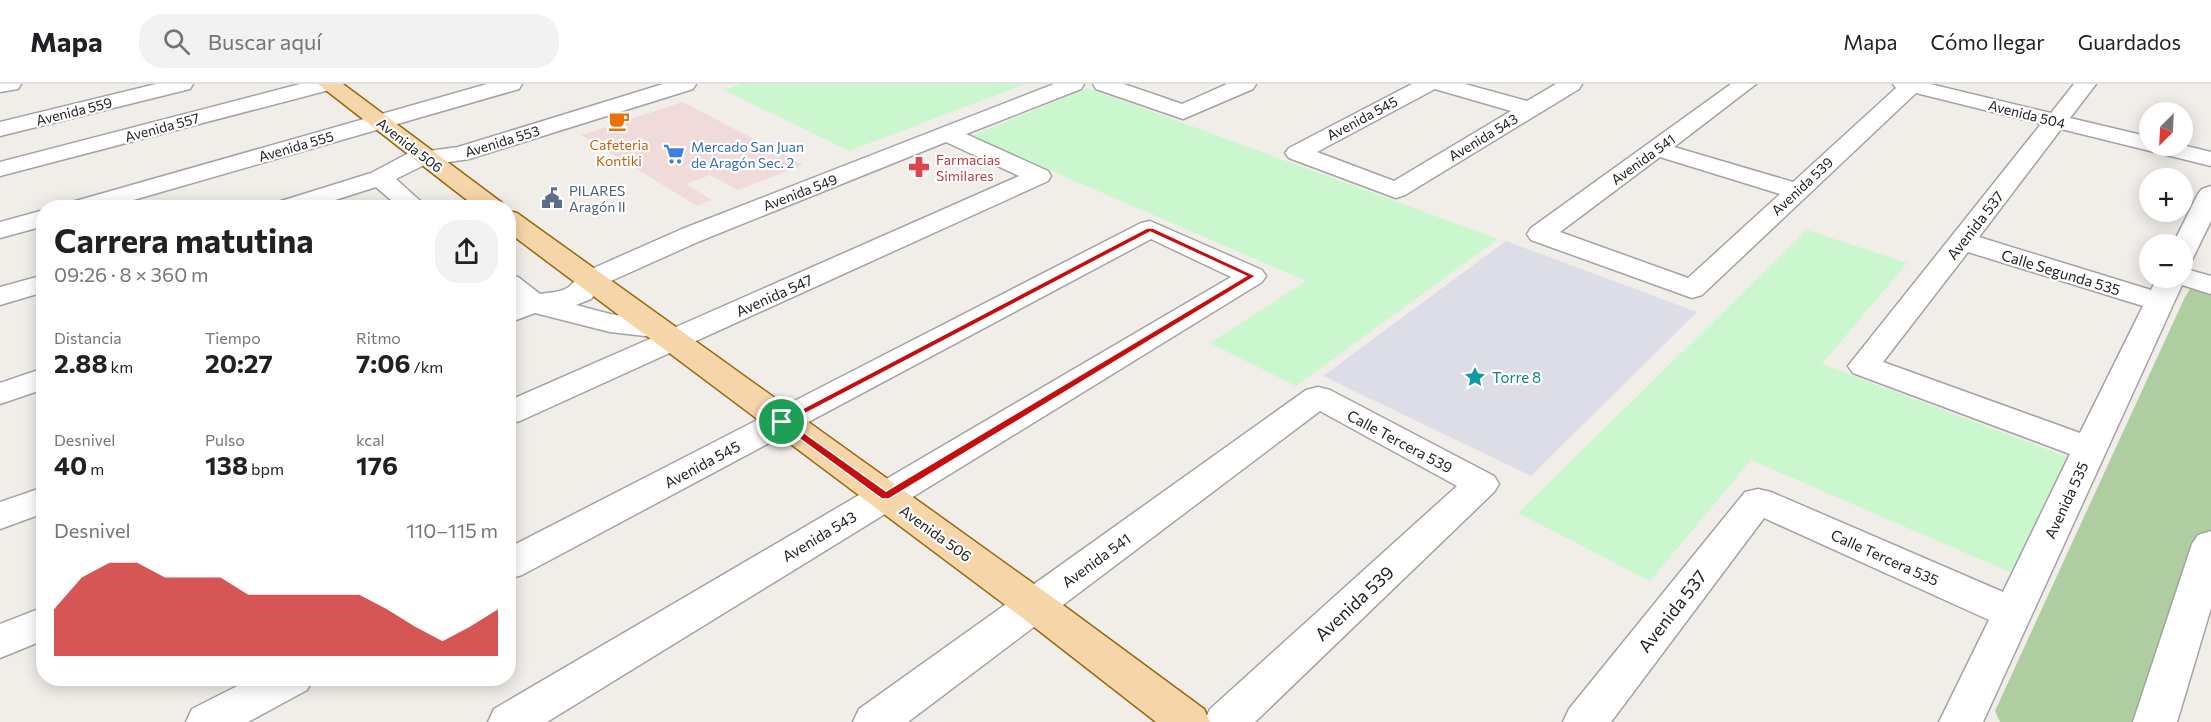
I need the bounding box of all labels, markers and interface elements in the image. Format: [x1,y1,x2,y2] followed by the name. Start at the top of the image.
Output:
[139,14,559,68] search box
[30,24,103,58] text: Mapa
[160,25,193,58] icon: search
[208,28,322,55] text: Buscar aquí
[1843,29,1898,54] text: Mapa
[1931,29,2045,54] text: Cómo llegar
[2078,29,2181,54] text: Guardados
[1324,92,1400,144] street label: Avenida 545
[34,93,114,129] street label: Avenida 559
[1987,96,2068,132] street label: Avenida 504
[2139,102,2193,156] north arrow
[2139,102,2193,288] map controls
[123,109,201,145] street label: Avenida 557
[607,109,631,133] cafe icon: Cafeteria Kontiki
[1445,110,1521,164] street label: Avenida 543
[374,114,446,176] street label: Avenida 506
[463,122,541,160] street label: Avenida 553
[257,127,335,165] street label: Avenida 555
[1608,130,1678,188] street label: Avenida 541
[590,136,648,169] place label: Cafeteria Kontiki
[691,138,804,171] place label: Mercado San Juan de Aragón Sec. 2
[662,142,686,166] supermarket icon: Mercado San Juan de Aragón Sec. 2
[936,151,1000,184] place label: Farmacias Similares
[1768,153,1836,219] street label: Avenida 539
[907,155,931,179] pharmacy icon: Farmacias Similares
[2139,168,2193,222] button: +
[761,170,839,214] street label: Avenida 549
[569,182,626,215] place label: PILARES Aragón II
[540,186,564,210] public building icon: PILARES Aragón II
[1943,187,2007,263] street label: Avenida 537
[54,219,314,260] text: Carrera matutina
[435,220,498,283] button: share
[2139,234,2193,288] button: −
[1999,245,2123,299] street label: Calle Segunda 535
[54,262,208,286] text: 09:26 · 8 × 360 m
[733,270,815,320] street label: Avenida 547
[54,328,122,347] text: Distancia
[205,328,261,347] text: Tiempo
[356,328,401,347] text: Ritmo
[54,347,107,378] text: 2.88
[205,347,273,378] text: 20:27
[356,347,410,378] text: 7:06
[107,357,133,376] text: km
[410,357,443,376] text: /km
[1463,365,1487,389] place icon: Torre 8
[1492,368,1541,386] place label: Torre 8
[756,396,807,447] pin
[765,405,798,438] icon: arrive
[1344,406,1456,476] street label: Calle Tercera 539
[54,430,115,449] text: Desnivel
[205,430,245,449] text: Pulso
[356,430,385,449] text: kcal
[661,437,743,491] street label: Avenida 545
[54,449,87,480] text: 40
[205,449,248,480] text: 138
[356,449,398,480] text: 176
[87,459,104,478] text: m
[248,459,284,478] text: bpm
[2040,459,2092,541] street label: Avenida 535
[897,501,975,565] street label: Avenida 506
[779,507,859,565] street label: Avenida 543
[54,518,131,542] text: Desnivel
[406,518,498,542] text: 110–115 m
[1828,525,1942,589] street label: Calle Tercera 535
[1058,529,1134,591] street label: Avenida 541
[1310,561,1398,645] street label: Avenida 539
[1633,565,1711,657] street label: Avenida 537

